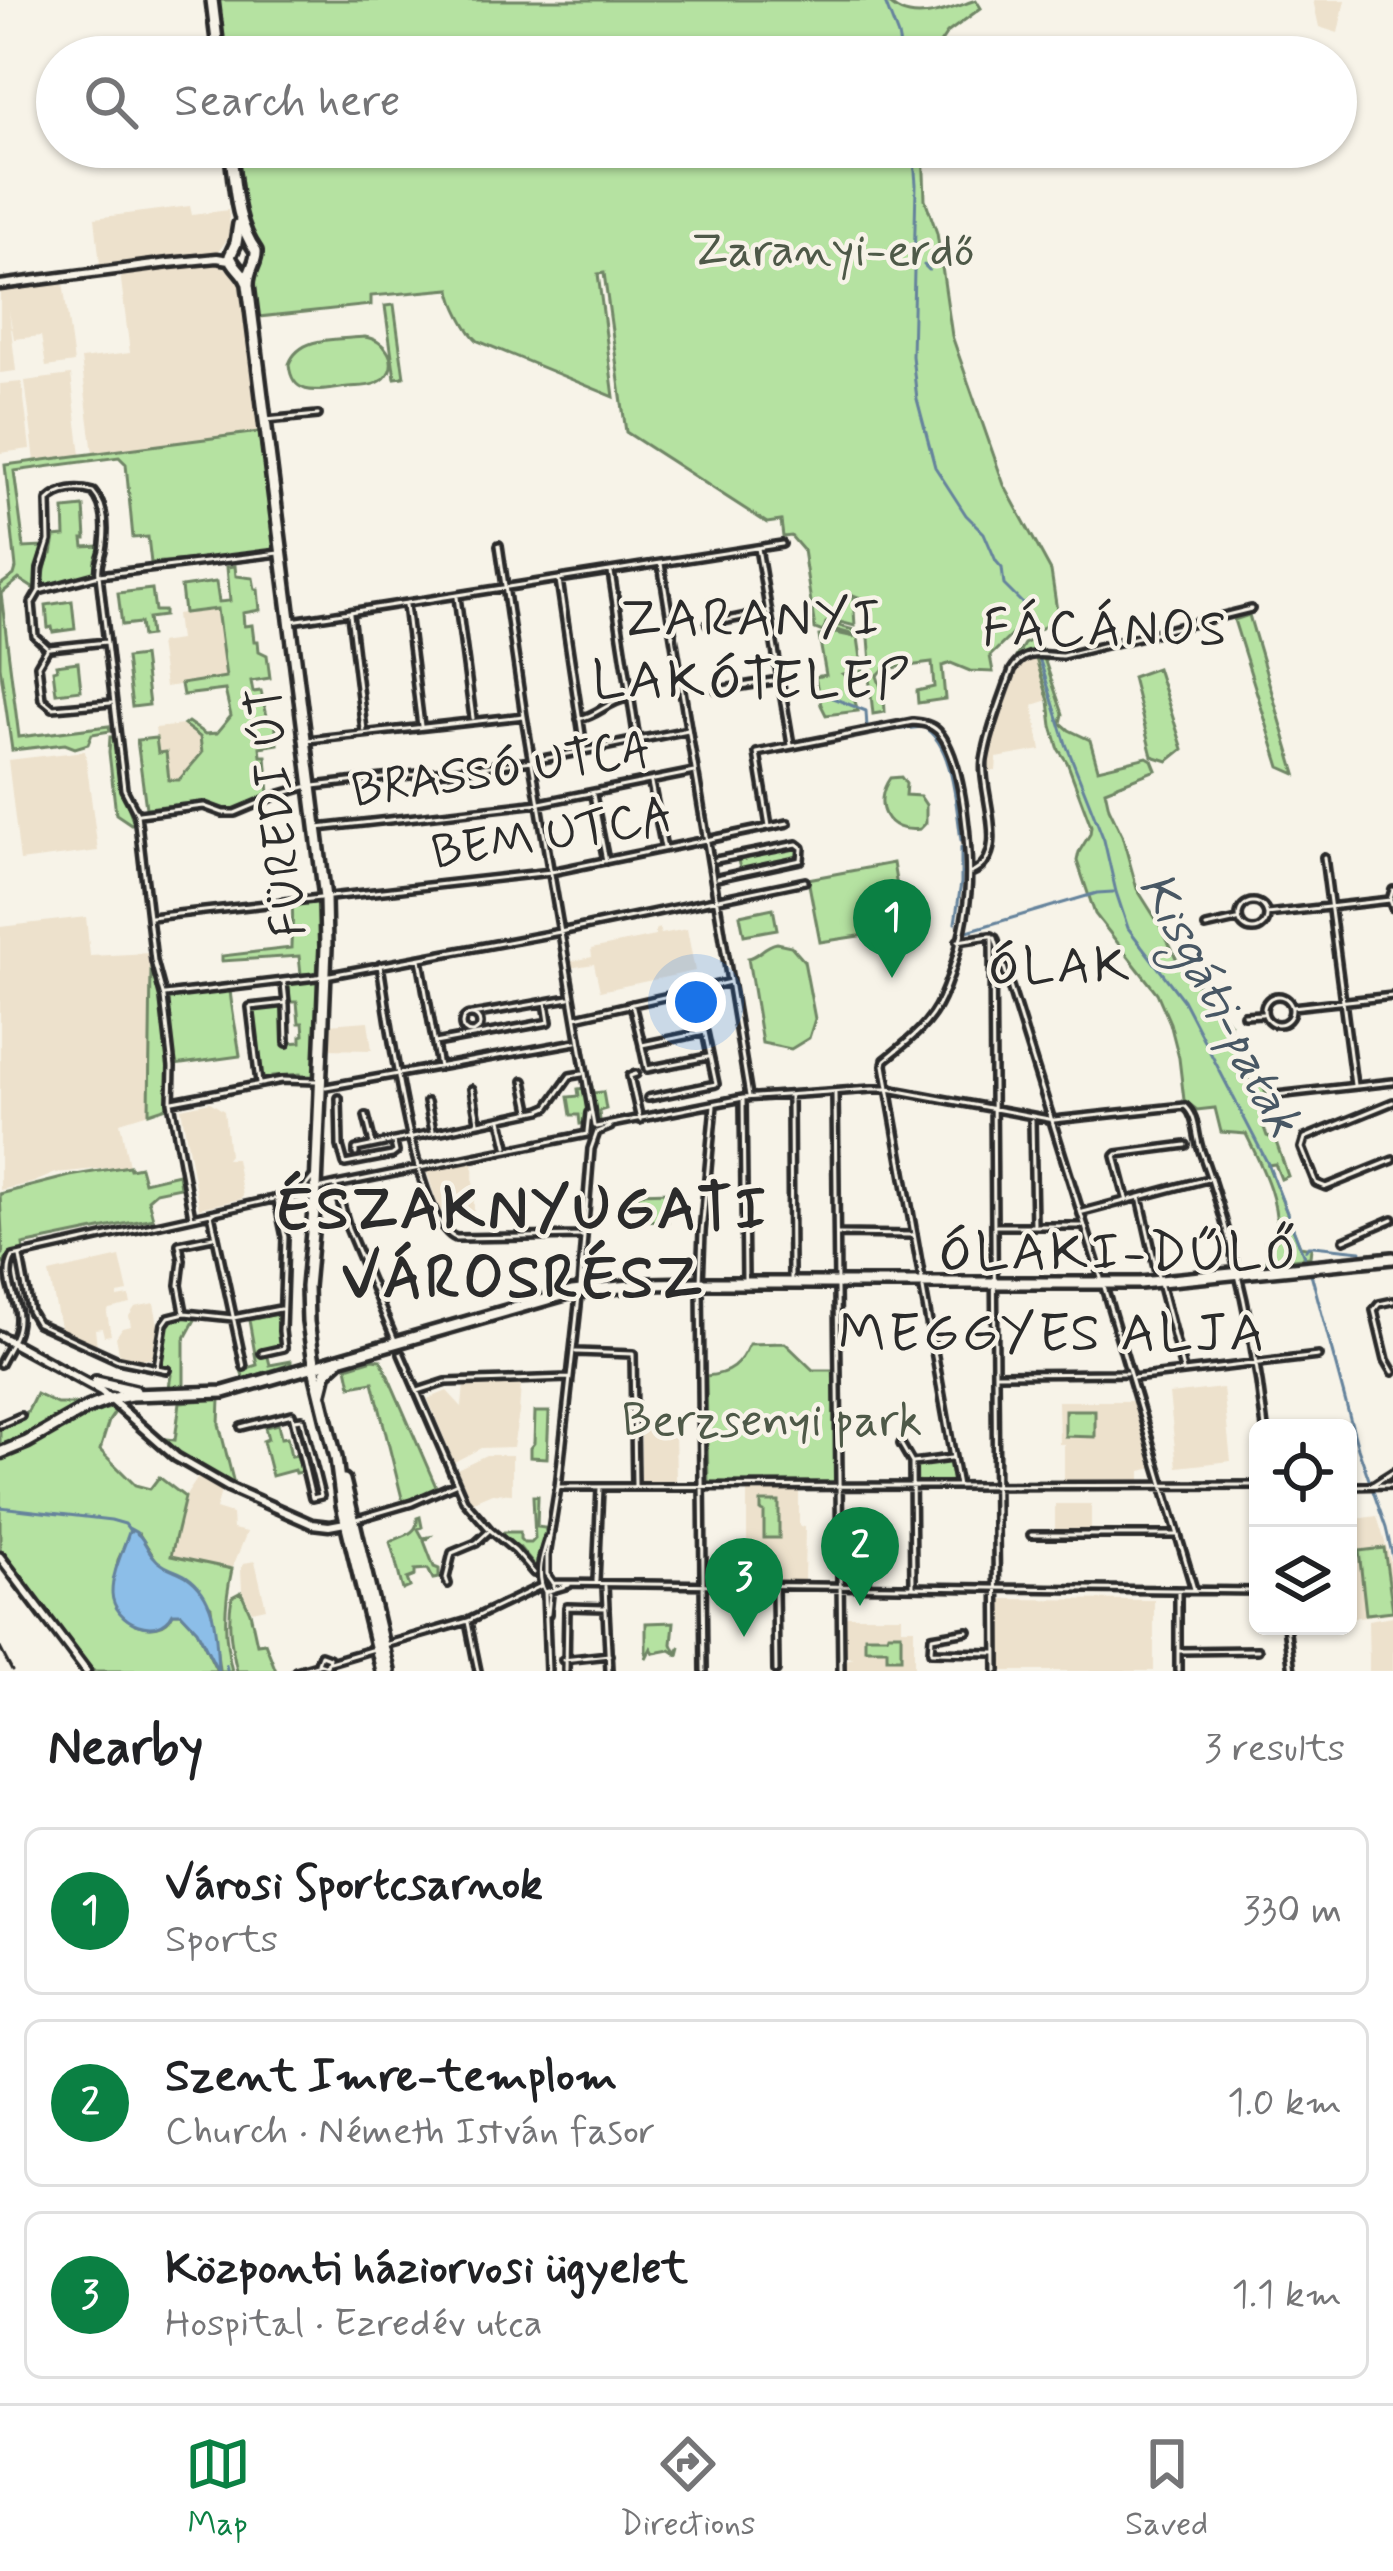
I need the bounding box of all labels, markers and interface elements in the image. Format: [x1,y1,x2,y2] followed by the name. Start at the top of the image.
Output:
[36,36,1357,168] search box
[78,69,144,135] icon: search
[174,73,401,132] text: Search here
[692,220,974,283] park label: Zaranyi-erdő
[592,585,912,718] district label: ZARANYI LAKÓTELEP
[982,598,1230,664] district label: FÁCÁNOS
[234,683,323,940] street label: FÜREDI ÚT
[348,719,655,824] street label: BRASSÓ UTCA
[427,785,678,886] street label: BEM UTCA
[1117,862,1316,1151] water label: Kisgáti-patak
[853,879,931,978] pin: 1
[988,935,1132,1001] district label: ÓLAK
[666,972,726,1032] your location
[277,1170,769,1320] district label: ÉSZAKNYUGATI VÁROSRÉSZ
[938,1219,1304,1290] district label: ÓLAKI-DŰLŐ
[838,1300,1268,1371] district label: MEGGYES ALJA
[622,1390,922,1453] park label: Berzsenyi park
[1249,1419,1357,1635] map controls
[1249,1419,1357,1527] button: locate
[821,1507,899,1606] pin: 2
[1249,1527,1357,1635] button: layers
[705,1538,783,1637] pin: 3
[48,1716,203,1782] text: Nearby
[1204,1724,1345,1775] text: 3 results
[165,1856,543,1915] text: Városi Sportcsarnok
[81,1886,99,1937] text: 1
[1243,1886,1342,1937] text: 330 m
[165,1915,278,1966] text: Sports
[165,2048,618,2107] text: Szent Imre-templom
[80,2078,100,2129] text: 2
[1227,2078,1342,2129] text: 1.0 km
[165,2107,655,2158] text: Church · Németh István fasor
[165,2240,688,2299] text: Központi háziorvosi ügyelet
[81,2270,99,2321] text: 3
[1232,2270,1342,2321] text: 1.1 km
[165,2299,543,2350] text: Hospital · Ezredév utca
[185,2431,251,2547] tab: Map
[620,2431,756,2547] tab: Directions
[1125,2431,1208,2547] tab: Saved

